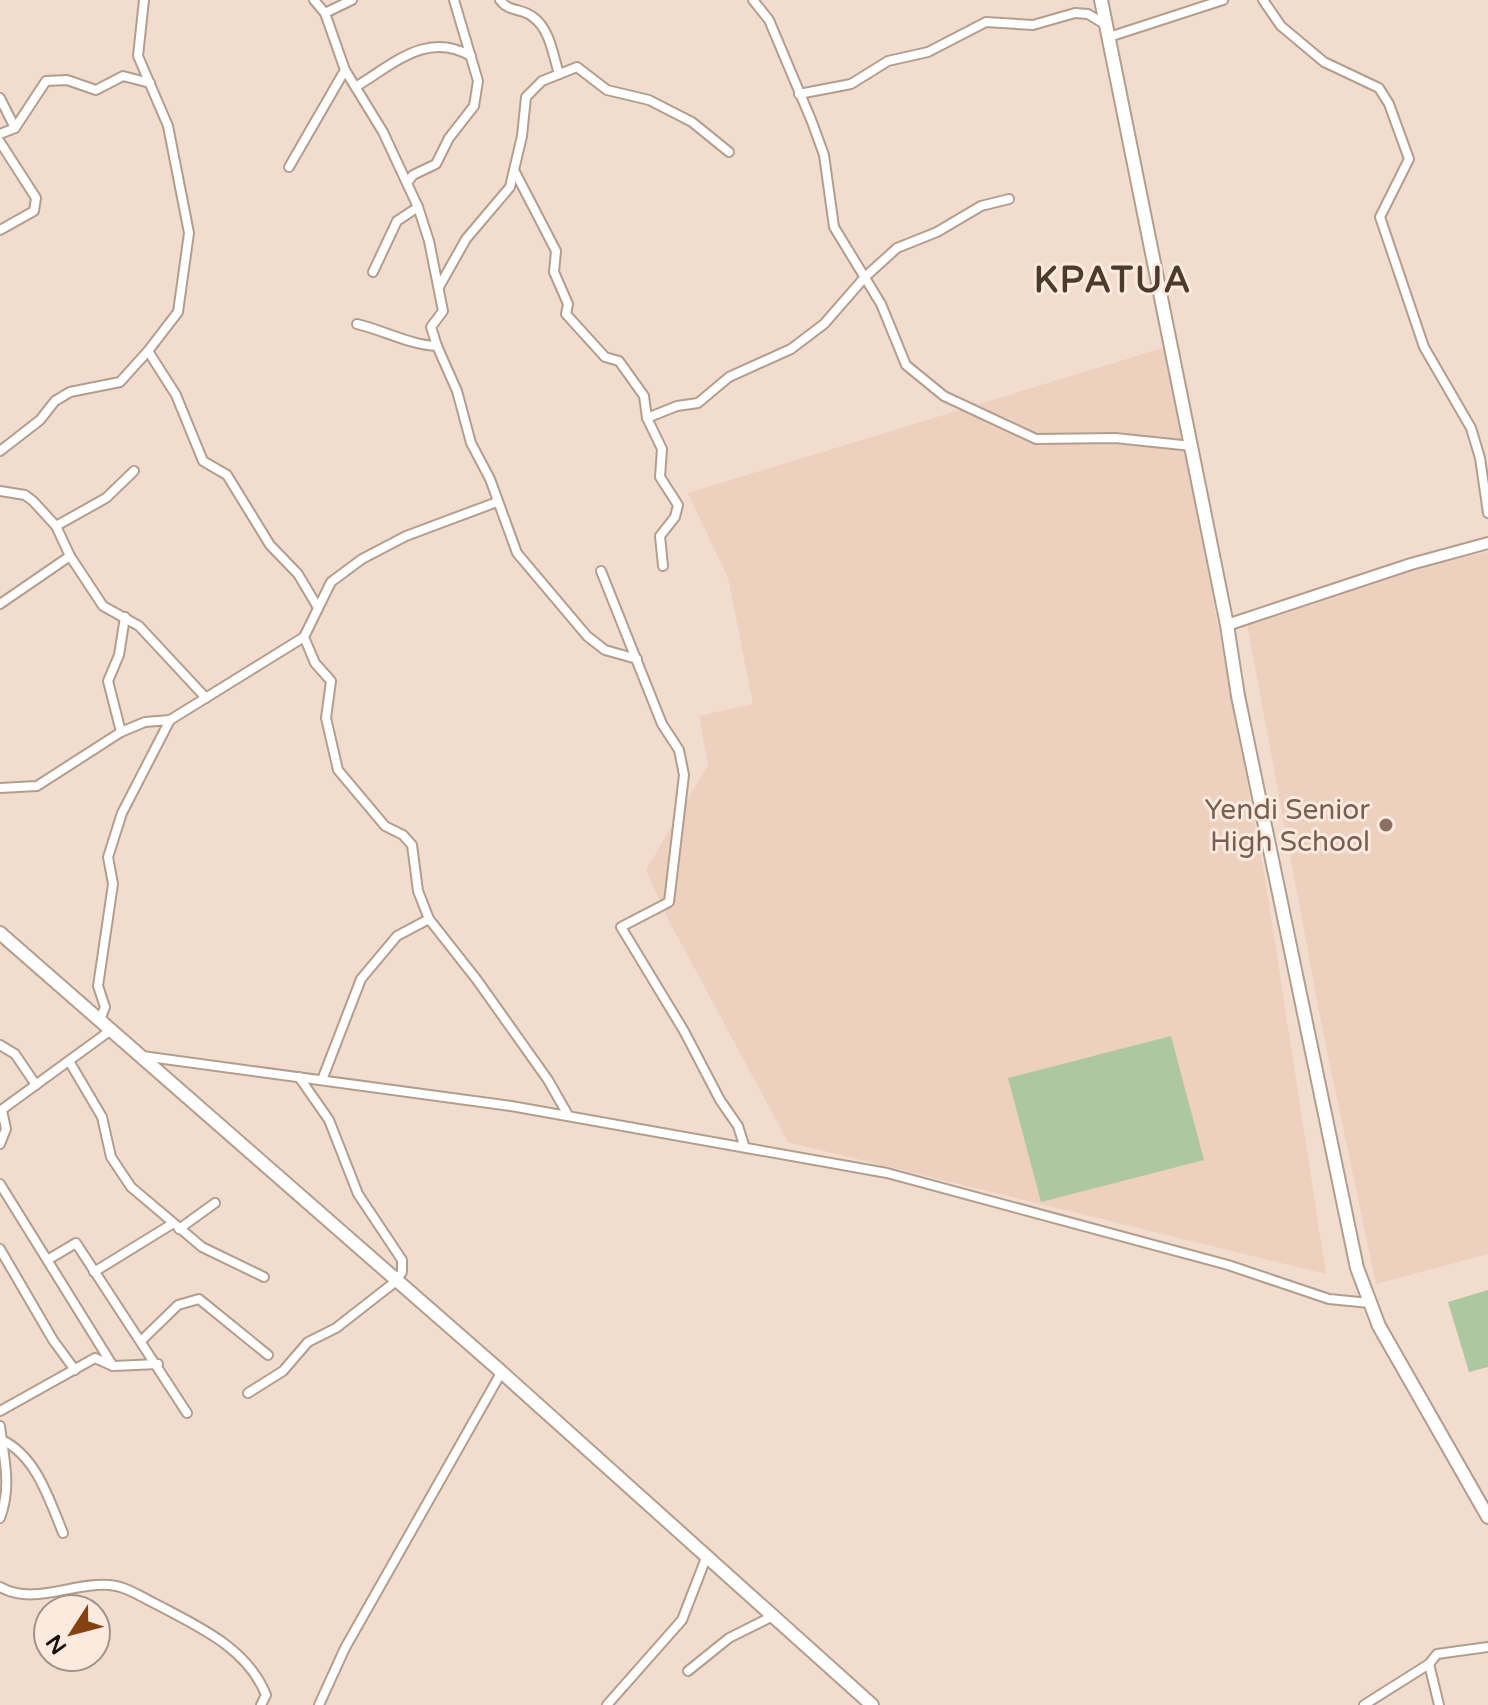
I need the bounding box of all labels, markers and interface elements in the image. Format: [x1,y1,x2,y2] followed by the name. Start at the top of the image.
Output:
[1034,259,1192,302] district label: KPATUA
[1205,793,1370,859] place label: Yendi Senior High School
[1377,816,1395,834] marker: Yendi Senior High School
[32,1593,112,1673] north arrow
[41,1629,72,1659] text: N

